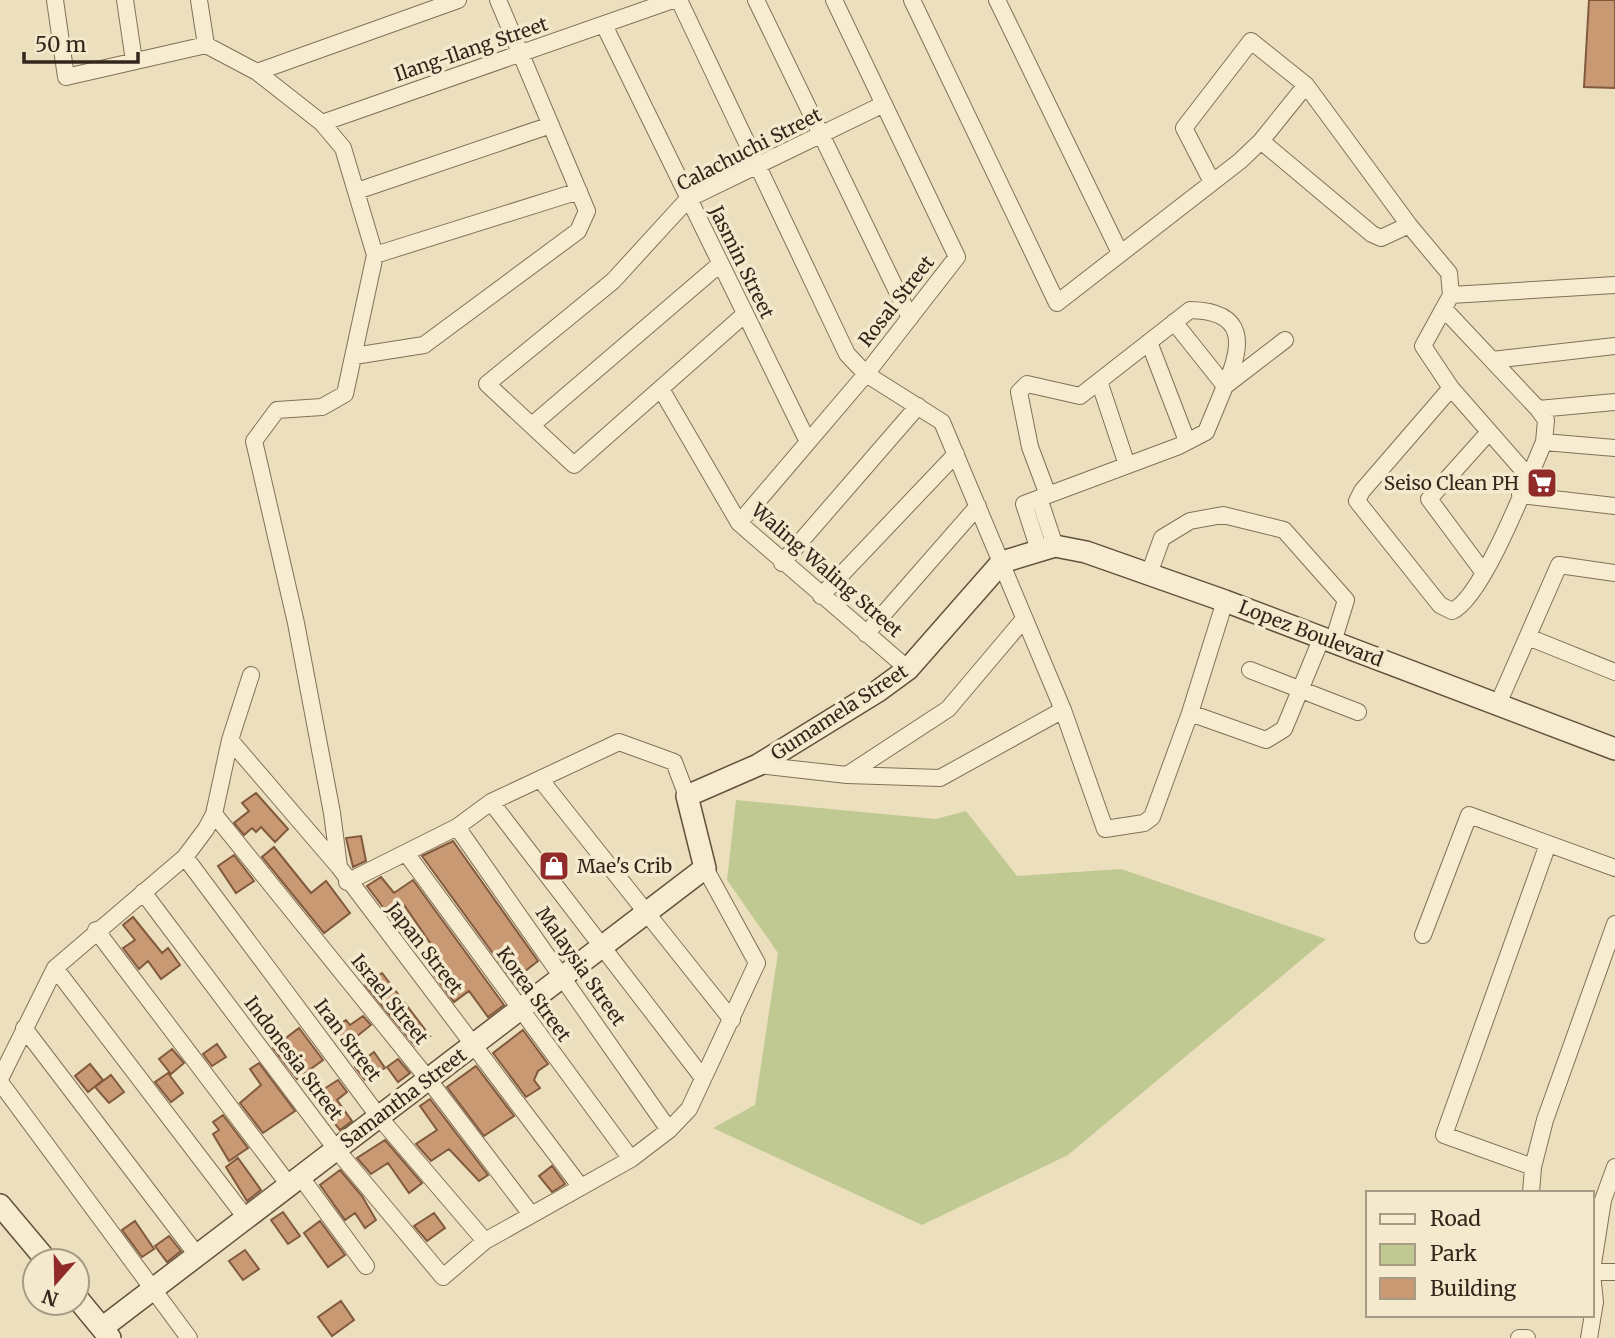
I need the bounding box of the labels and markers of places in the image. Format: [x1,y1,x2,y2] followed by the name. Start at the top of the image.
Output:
[1525,466,1559,500] supermarket icon: Seiso Clean PH
[1384,471,1519,495] place label: Seiso Clean PH
[537,849,571,883] shop icon: Mae's Crib
[577,854,672,878] place label: Mae's Crib

